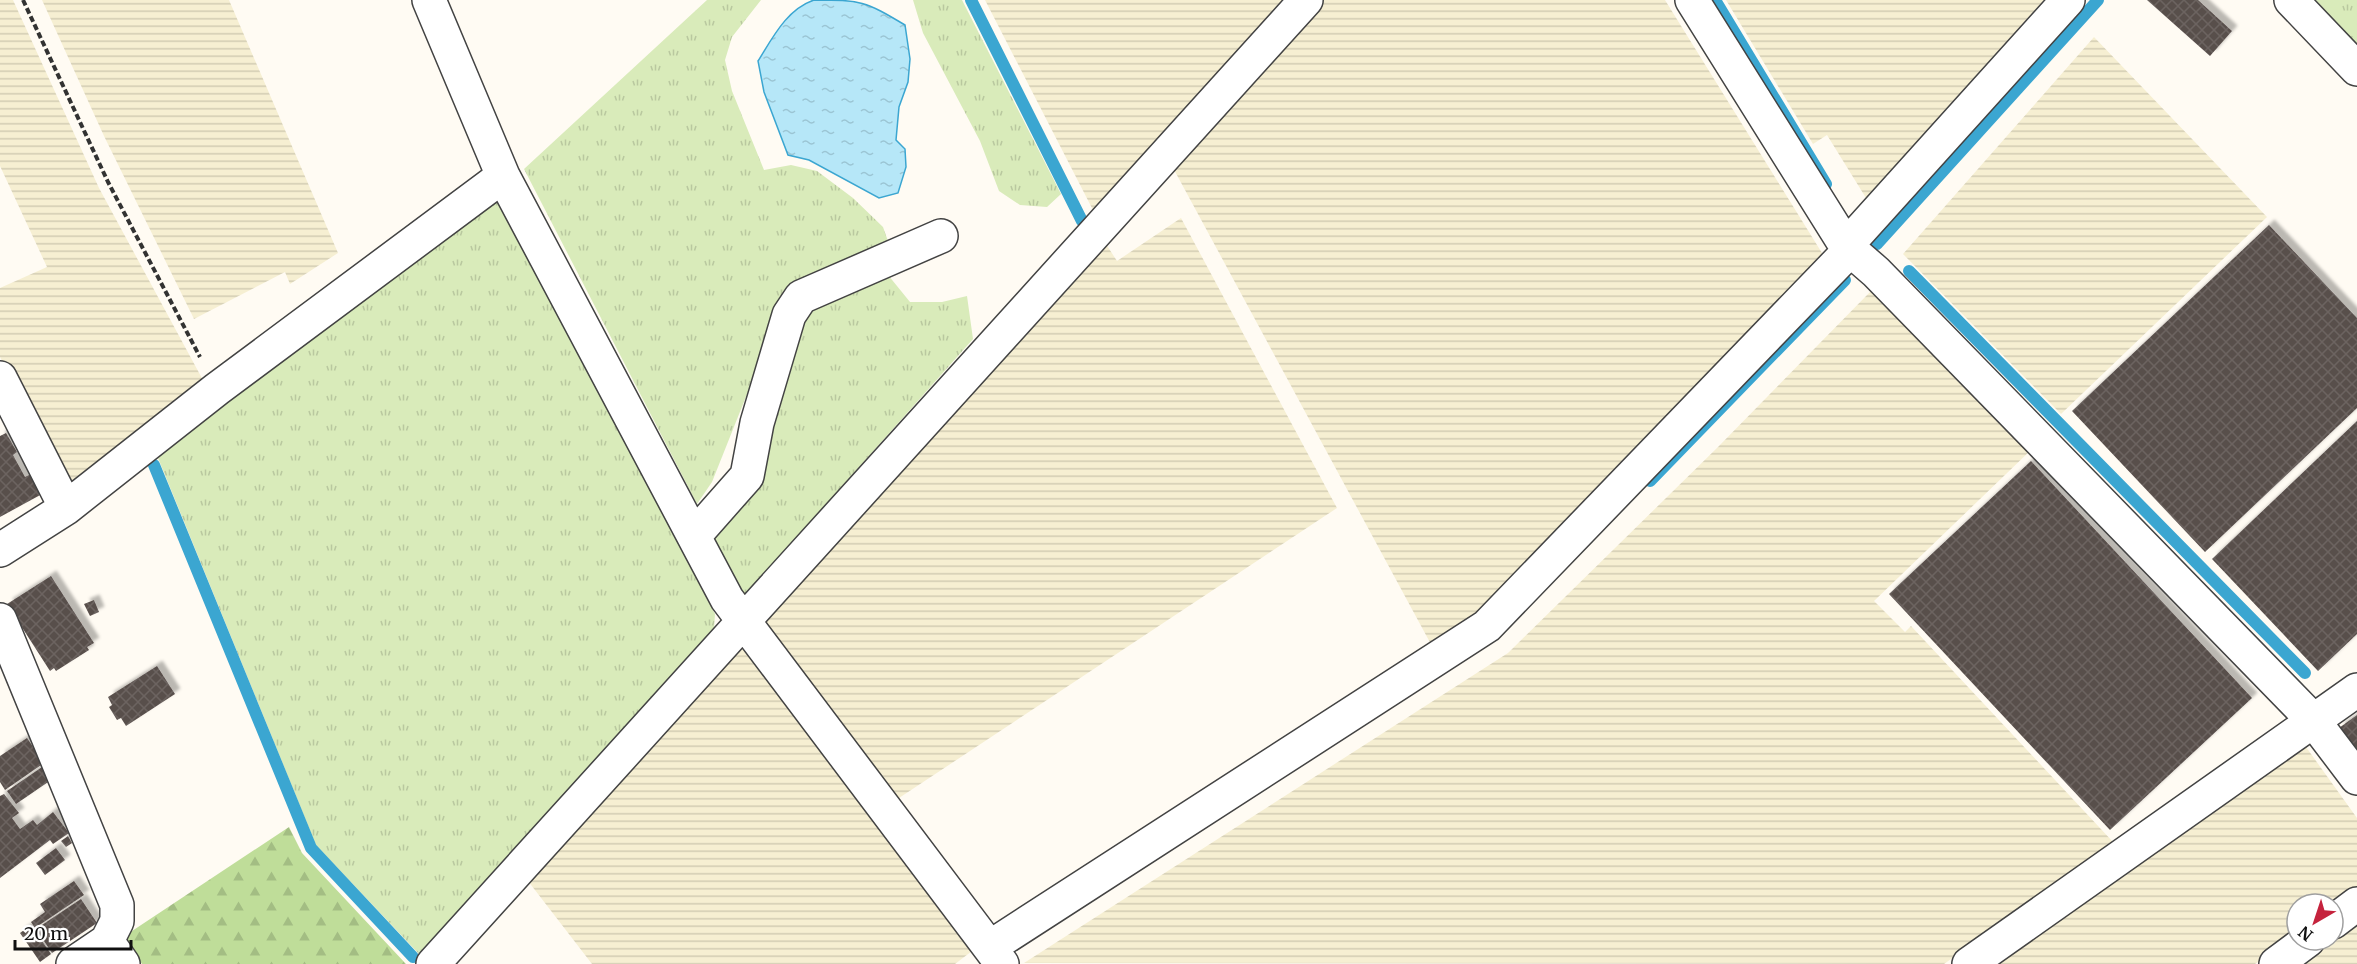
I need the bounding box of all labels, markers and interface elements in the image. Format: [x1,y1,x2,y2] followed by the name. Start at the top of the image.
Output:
[2285,892,2345,952] north arrow
[15,913,130,951] scale bar
[24,922,68,945] text: 20 m
[2294,922,2317,945] text: N

